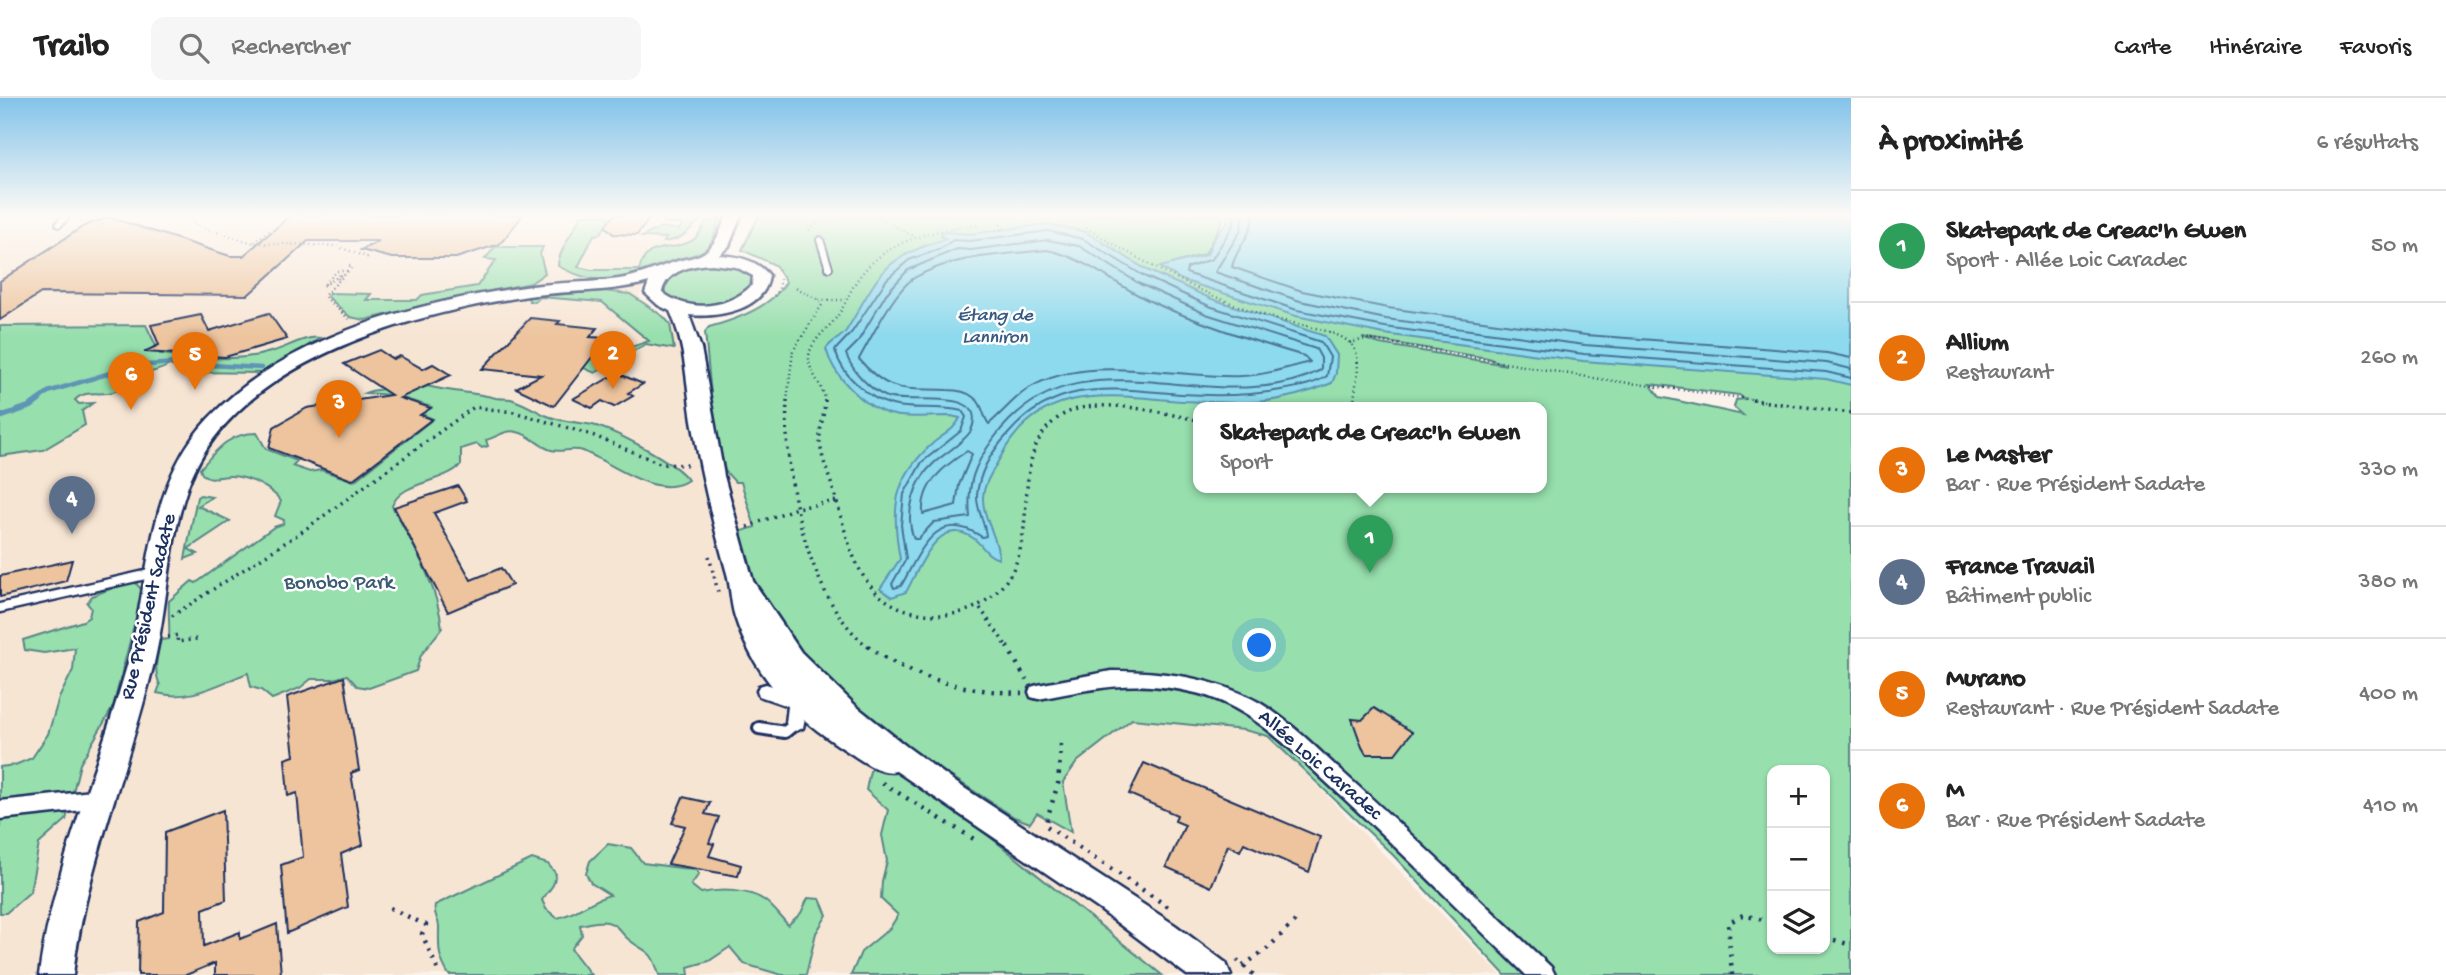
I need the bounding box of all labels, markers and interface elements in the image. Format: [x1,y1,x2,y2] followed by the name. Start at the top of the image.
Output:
[151,17,641,80] search box
[35,29,109,67] text: Trailo
[175,29,213,67] icon: search
[231,33,349,64] text: Rechercher
[2114,34,2171,63] text: Carte
[2209,34,2302,63] text: Itinéraire
[2340,34,2411,63] text: Favoris
[1879,126,2023,161] text: À proximité
[2317,130,2418,157] text: 6 résultats
[1946,217,2246,248] text: Skatepark de Creac'h Gwen
[1897,233,1907,260] text: 1
[2371,233,2418,260] text: 50 m
[1946,248,2186,275] text: Sport · Allée Loic Caradec
[957,305,1034,350] water label: Étang de Lanniron
[1946,329,2009,360] text: Allium
[590,331,636,389] pin: 2
[172,332,218,390] pin: 5
[1896,345,1908,372] text: 2
[2360,345,2418,372] text: 260 m
[108,352,154,410] pin: 6
[1946,360,2053,387] text: Restaurant
[316,380,362,438] pin: 3
[1193,402,1547,493] popup
[1220,419,1520,450] text: Skatepark de Creac'h Gwen
[1946,441,2050,472] text: Le Master
[1220,450,1271,477] text: Sport
[1896,457,1908,484] text: 3
[2359,457,2418,484] text: 330 m
[1946,472,2205,499] text: Bar · Rue Président Sadate
[49,476,95,534] pin: 4
[116,510,184,703] street label: Rue Président Sadate
[1347,515,1393,573] pin: 1
[1946,553,2095,584] text: France Travail
[1897,569,1907,596] text: 4
[2359,569,2418,596] text: 380 m
[283,572,396,597] park label: Bonobo Park
[1946,584,2091,611] text: Bâtiment public
[1242,628,1276,662] your location
[1946,665,2026,696] text: Murano
[1896,681,1908,708] text: 5
[2359,681,2418,708] text: 400 m
[1946,696,2279,723] text: Restaurant · Rue Président Sadate
[1252,705,1387,827] street label: Allée Loic Caradec
[1767,765,1830,954] map controls
[1767,765,1830,828] button: +
[1946,777,1964,808] text: M
[1896,793,1908,820] text: 6
[2363,793,2418,820] text: 410 m
[1946,808,2205,835] text: Bar · Rue Président Sadate
[1767,828,1830,891] button: −
[1767,891,1830,954] button: layers

